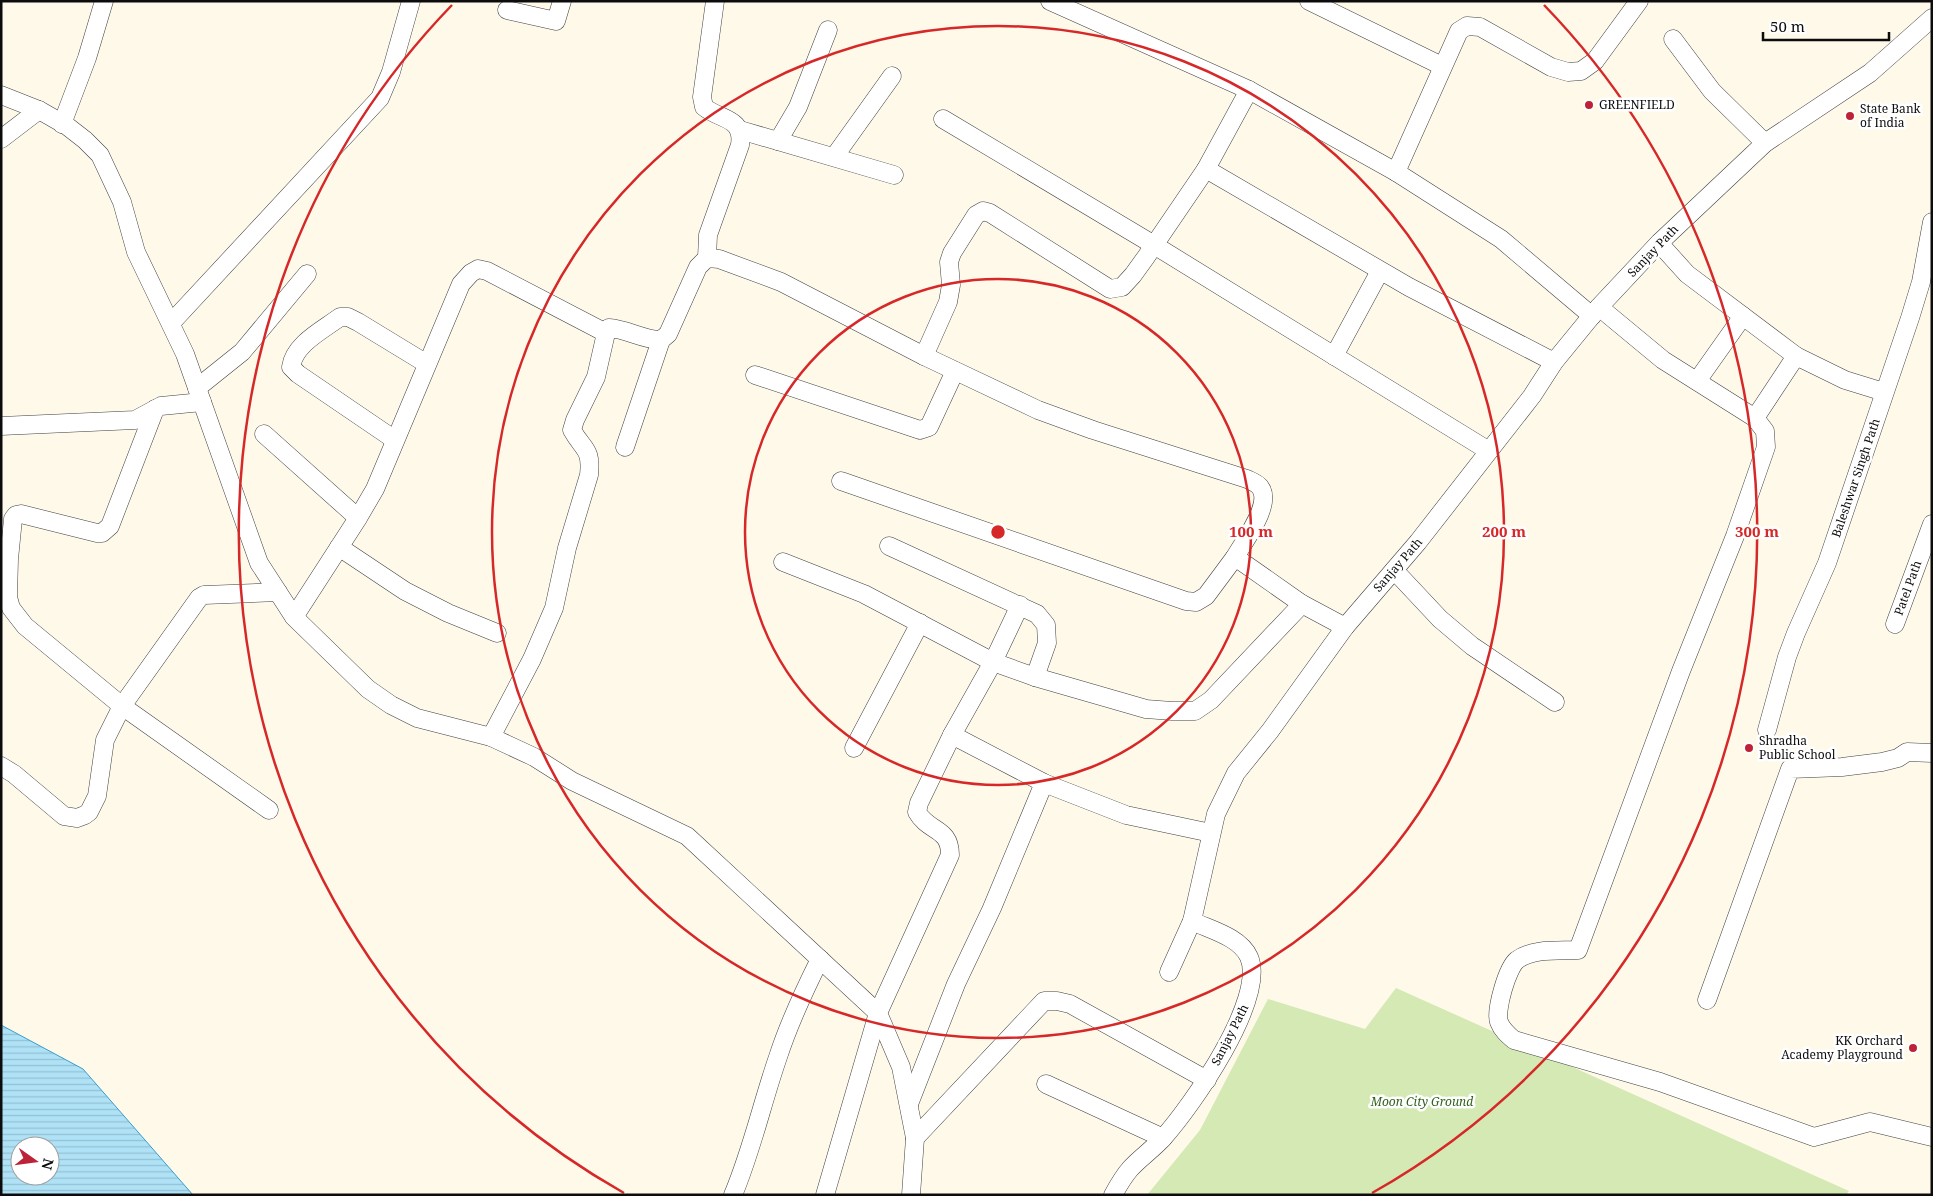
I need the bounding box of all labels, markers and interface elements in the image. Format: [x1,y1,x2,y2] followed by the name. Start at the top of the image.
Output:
[1763,10,1889,42] scale bar
[1770,16,1805,36] text: 50 m
[1599,96,1675,113] place label: GREENFIELD
[1583,99,1595,111] marker: GREENFIELD
[1860,100,1922,131] place label: State Bank of India
[1844,110,1856,122] marker: State Bank of India
[1623,220,1682,281] street label: Sanjay Path
[1827,416,1884,540] street label: Baleshwar Singh Path
[1229,521,1273,541] text: 100 m
[1482,521,1526,541] text: 200 m
[1735,521,1779,541] text: 300 m
[989,523,1007,541] centre of rings
[1369,534,1426,595] street label: Sanjay Path
[1890,558,1925,618] street label: Patel Path
[1759,732,1836,763] place label: Shradha Public School
[1743,742,1755,754] marker: Shradha Public School
[1207,1001,1252,1068] street label: Sanjay Path
[1781,1032,1904,1063] place label: KK Orchard Academy Playground
[1907,1042,1919,1054] marker: KK Orchard Academy Playground
[1370,1093,1473,1110] park label: Moon City Ground
[10,1136,60,1186] north arrow
[38,1157,59,1172] text: N

